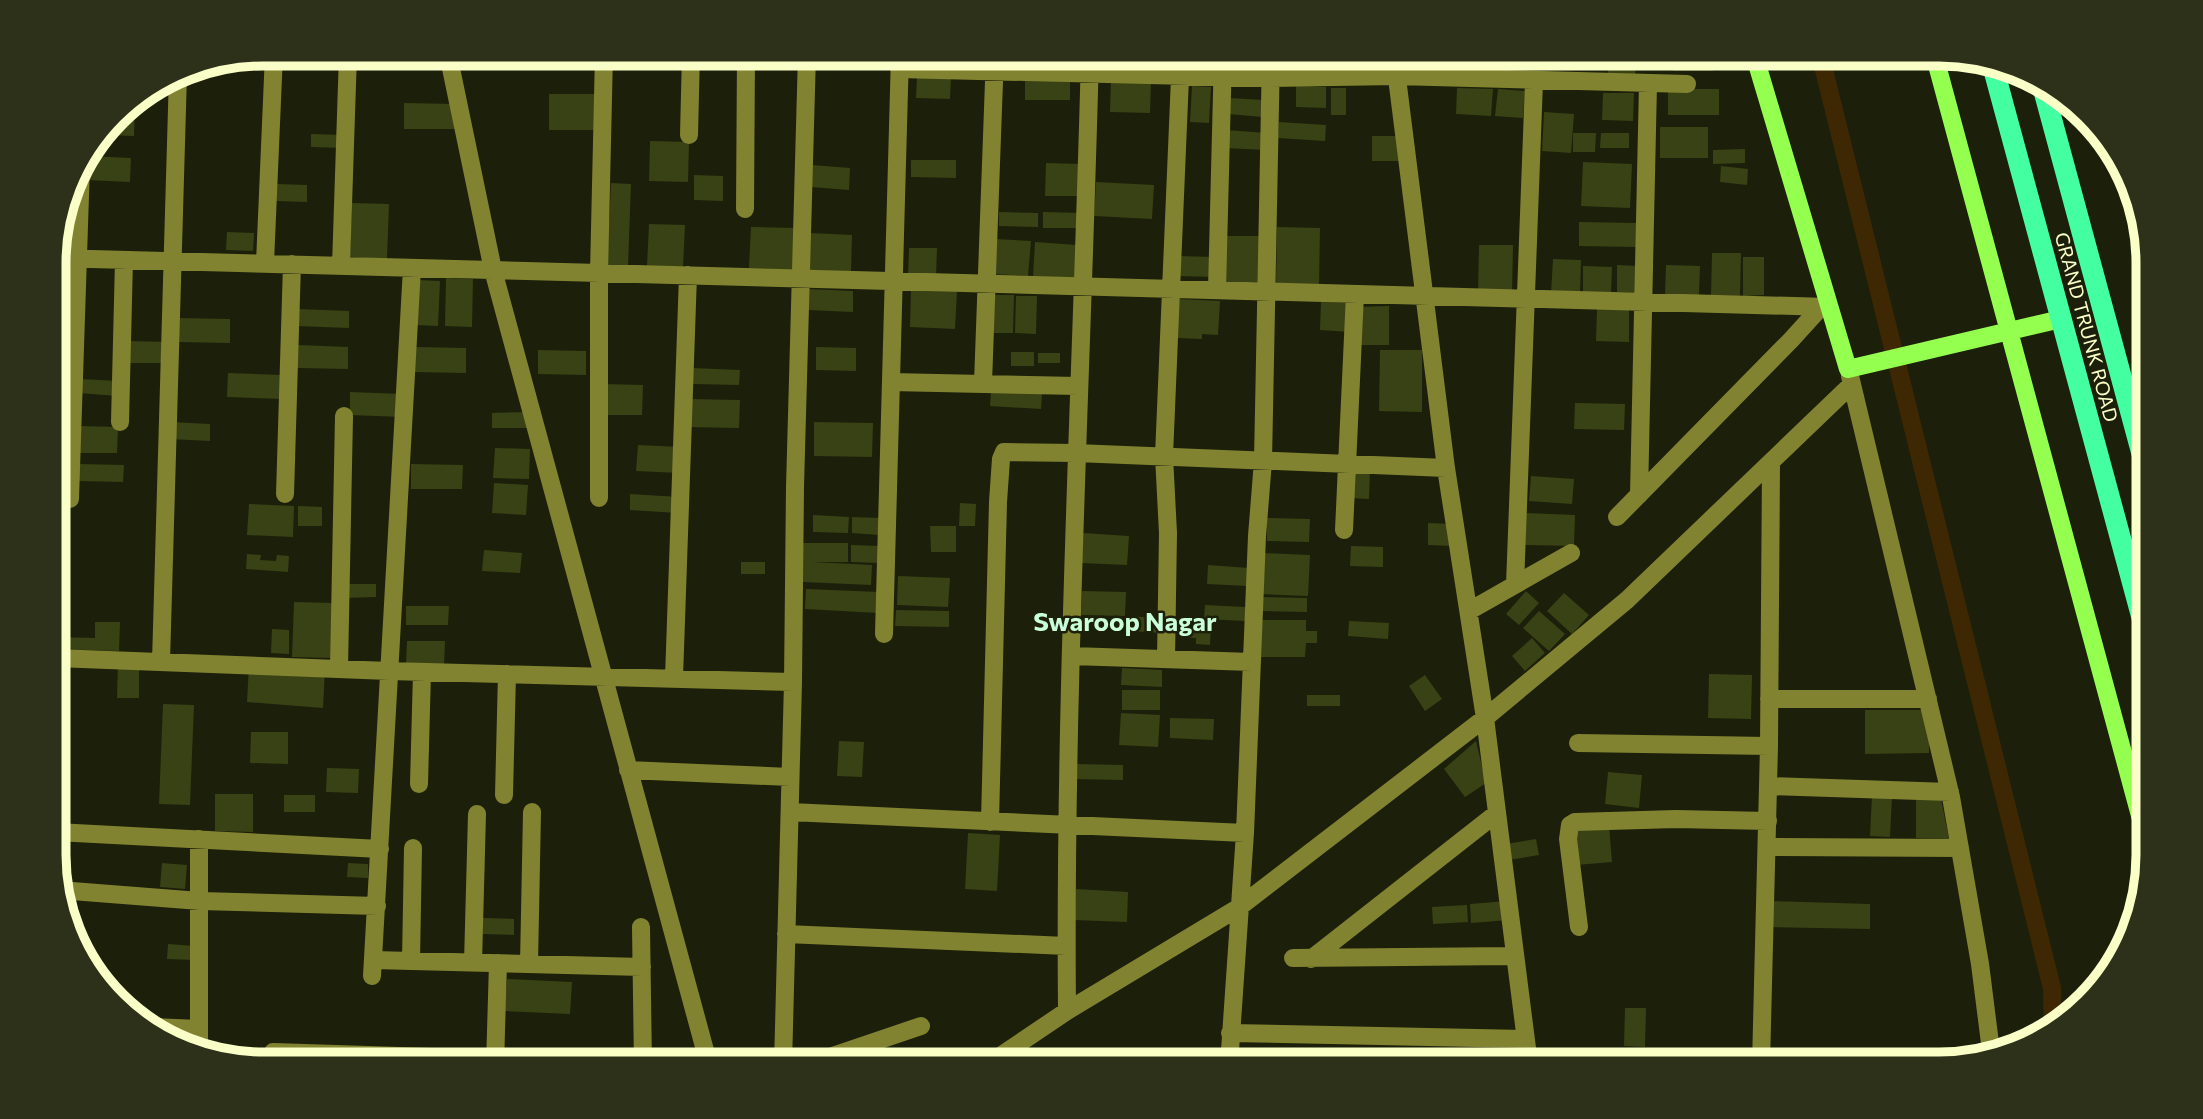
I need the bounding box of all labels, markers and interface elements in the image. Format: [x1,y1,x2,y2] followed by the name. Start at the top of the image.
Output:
[2051,230,2123,424] street label: GRAND TRUNK ROAD
[1033,605,1217,636] district label: Swaroop Nagar

